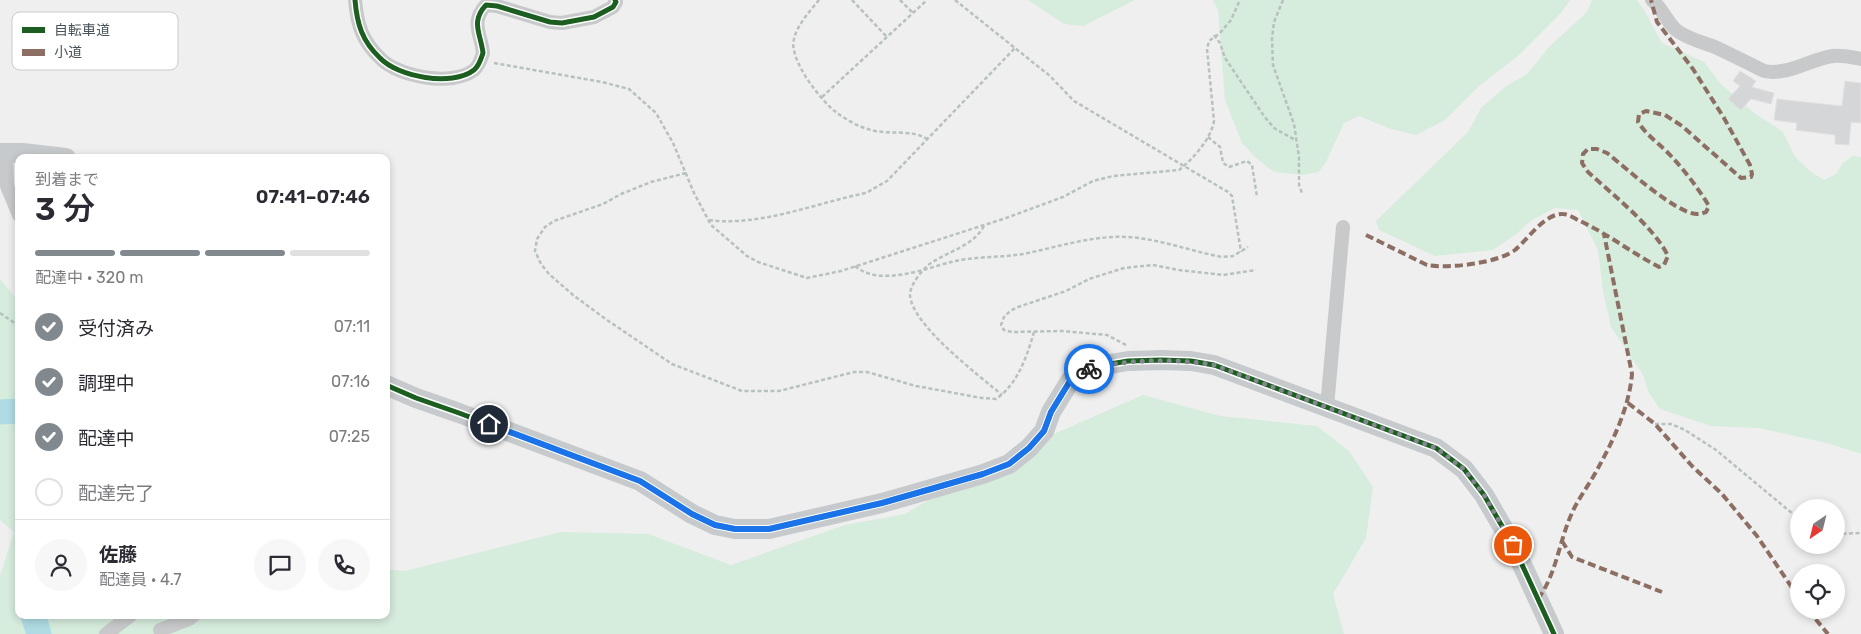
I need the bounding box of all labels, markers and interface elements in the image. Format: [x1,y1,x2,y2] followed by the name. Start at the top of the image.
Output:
[12,12,178,70] legend
[54,22,110,39] text: 自転車道
[54,44,82,61] text: 小道
[35,170,99,189] text: 到着まで
[256,185,370,208] text: 07:41–07:46
[35,190,95,228] text: 3 分
[35,268,143,287] text: 配達中 · 320 m
[35,313,63,341] icon: check
[78,317,154,340] text: 受付済み
[334,317,370,336] text: 07:11
[1064,344,1114,394] courier
[1075,355,1103,383] icon: bike
[35,368,63,396] icon: check
[78,372,135,395] text: 調理中
[331,372,370,391] text: 07:16
[468,403,510,445] pin
[475,410,503,438] icon: home
[35,423,63,451] icon: check
[78,427,135,450] text: 配達中
[329,427,370,446] text: 07:25
[78,482,154,505] text: 配達完了
[1790,499,1845,554] north arrow
[1790,499,1845,619] map controls
[1492,524,1534,566] pin
[1499,531,1527,559] icon: bag
[35,539,87,591] button: person
[254,539,306,591] button: chat
[318,539,370,591] button: phone
[99,543,137,566] text: 佐藤
[1790,564,1845,619] button: locate
[99,570,182,589] text: 配達員 · 4.7

